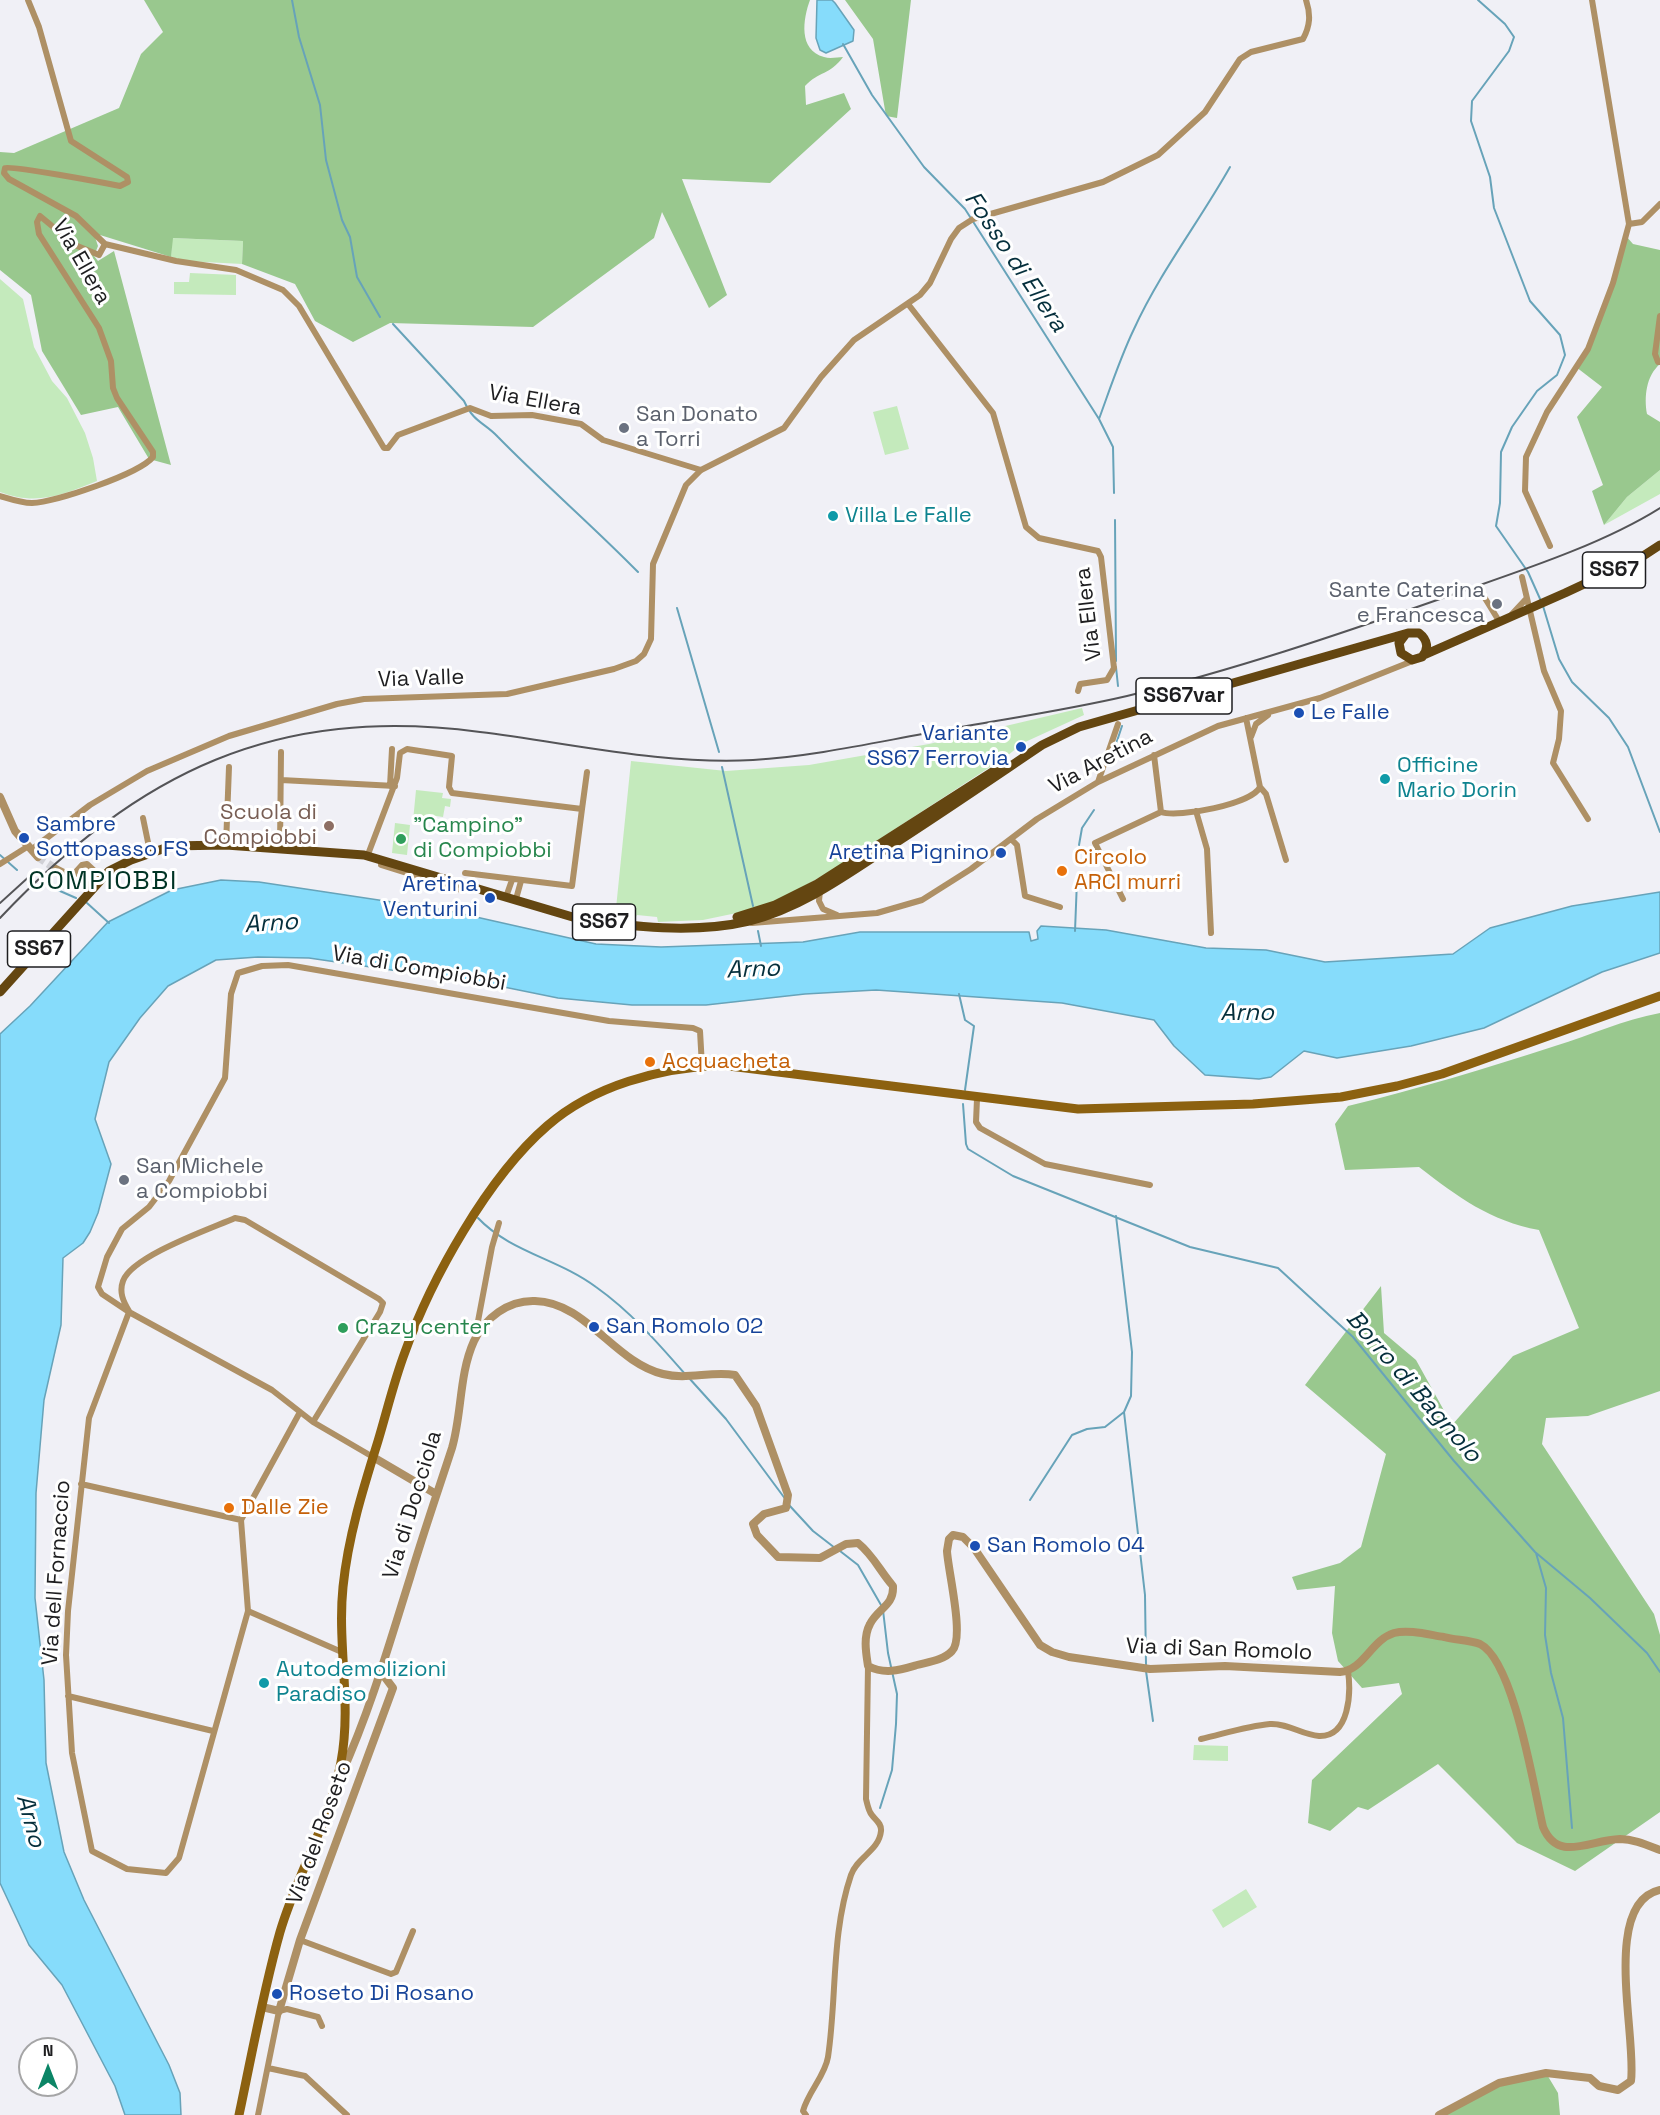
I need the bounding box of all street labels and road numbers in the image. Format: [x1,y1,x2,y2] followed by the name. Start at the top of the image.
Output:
[46,215,116,309] street label: Via Ellera
[486,380,584,422] street label: Via Ellera
[1582,552,1646,588] road number: SS67
[1070,566,1108,662] street label: Via Ellera
[377,664,465,694] street label: Via Valle
[1136,678,1232,714] road number: SS67var
[1045,724,1157,800] street label: Via Aretina
[572,904,636,940] road number: SS67
[8,931,70,967] road number: SS67
[330,941,508,997] street label: Via di Compiobbi
[378,1427,448,1583] street label: Via di Docciola
[37,1479,77,1667] street label: Via dell Fornaccio
[1125,1634,1313,1666] street label: Via di San Romolo
[282,1758,358,1908] street label: Via del Roseto

